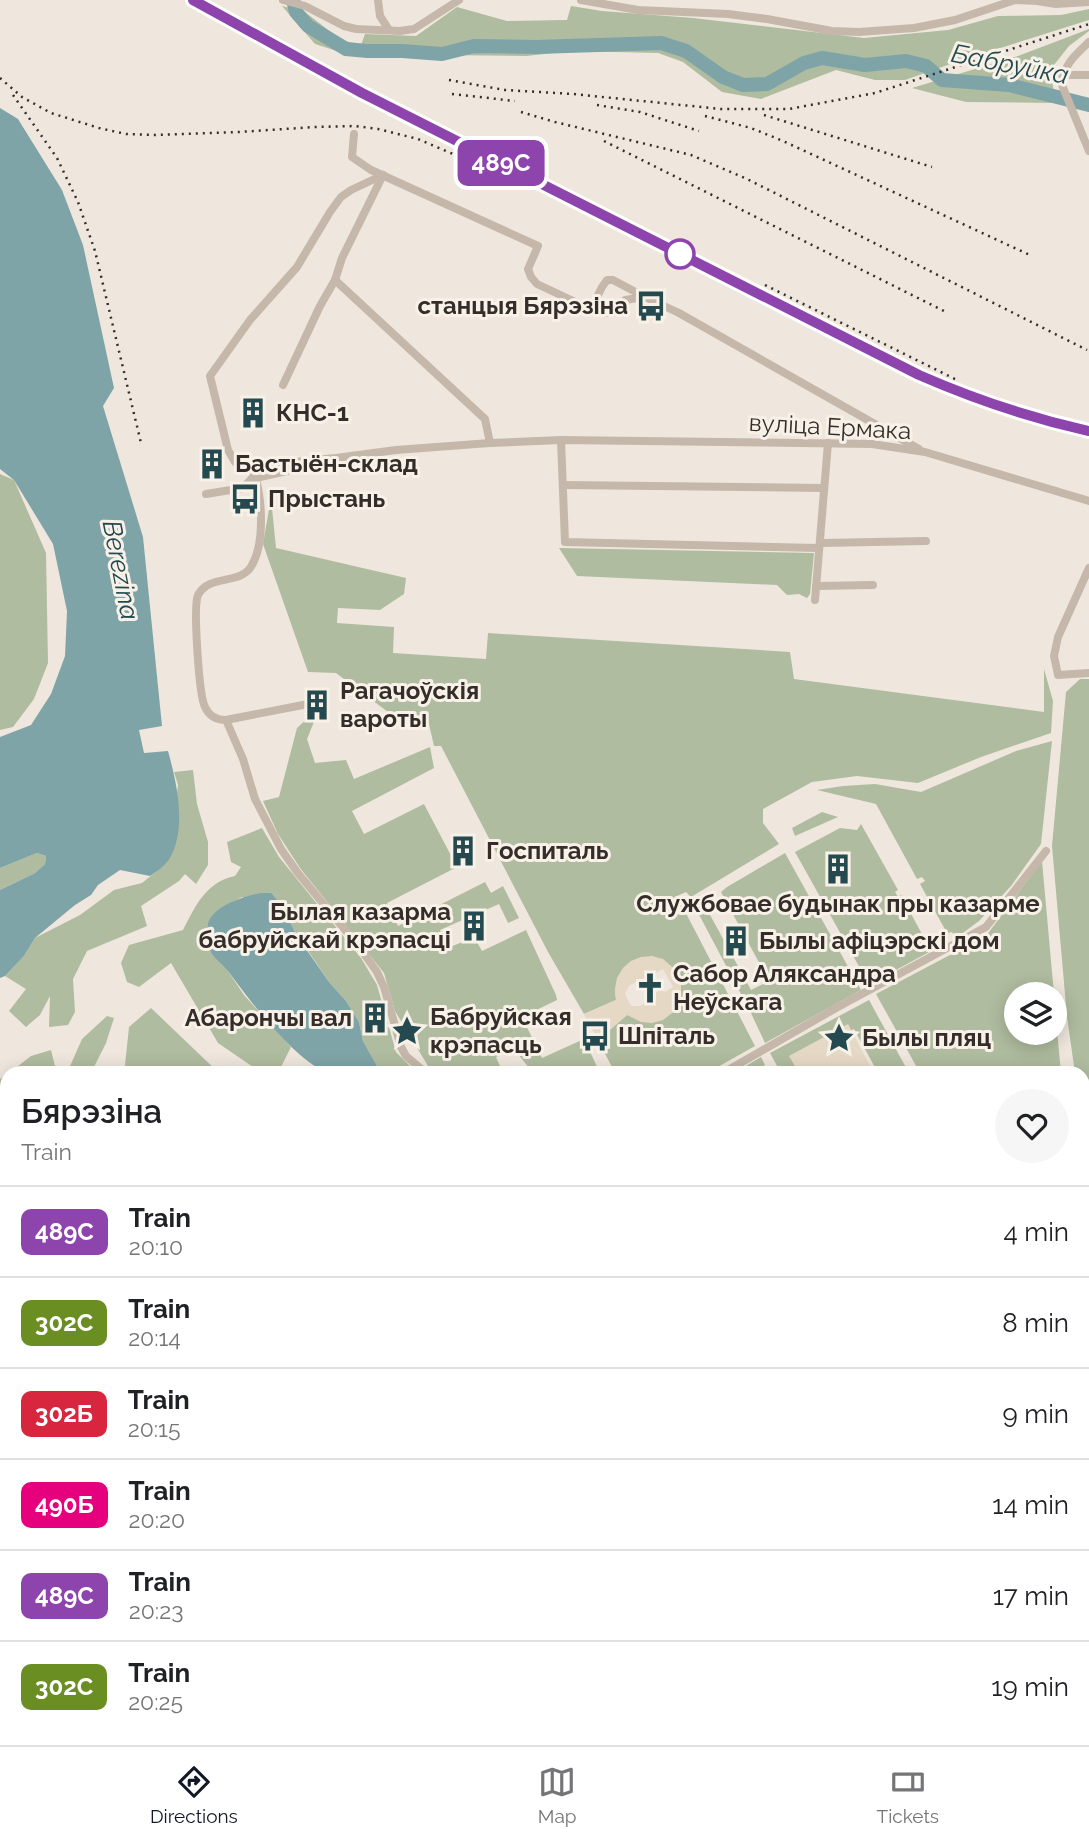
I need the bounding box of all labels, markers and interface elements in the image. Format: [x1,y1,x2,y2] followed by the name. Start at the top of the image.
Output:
[949,38,1071,90] water label: Бабруйка
[452,140,550,186] line badge: 489С
[472,148,530,177] text: 489С
[665,239,695,269] unlabelled marker
[634,289,668,323] bus stop icon: станцыя Бярэзіна
[418,291,628,320] place label: станцыя Бярэзіна
[236,396,270,430] building icon: КНС-1
[276,398,349,427] place label: КНС-1
[748,408,912,445] street label: вуліца Ермака
[195,447,229,481] building icon: Бастыён-склад
[235,449,418,478] place label: Бастыён-склад
[228,482,262,516] bus stop icon: Прыстань
[268,484,386,513] place label: Прыстань
[97,518,145,622] water label: Berezina
[340,676,479,733] place label: Рагачоўскія вароты
[300,688,334,722] building icon: Рагачоўскія вароты
[446,834,480,868] building icon: Госпиталь
[486,836,609,865] place label: Госпиталь
[821,852,855,886] building icon: Службовае будынак пры казарме
[636,889,1040,918] place label: Службовае будынак пры казарме
[198,897,451,954] place label: Былая казарма бабруйскай крэпасці
[457,909,491,943] building icon: Былая казарма бабруйскай крэпасці
[719,924,753,958] building icon: Былы афіцэрскі дом
[759,926,999,955] place label: Былы афіцэрскі дом
[673,959,896,1016] place label: Сабор Аляксандра Неўскага
[633,971,667,1005] church icon: Сабор Аляксандра Неўскага
[1004,982,1067,1045] map controls
[1004,982,1067,1045] button: layers
[358,1001,392,1035] building icon: Абарончы вал
[430,1002,572,1059] place label: Бабруйская крэпасць
[185,1003,352,1032] place label: Абарончы вал
[390,1014,424,1048] place icon: Бабруйская крэпасць
[578,1019,612,1053] bus stop icon: Шпіталь
[618,1021,715,1050] place label: Шпіталь
[822,1021,856,1055] place icon: Былы пляц
[862,1023,992,1052] place label: Былы пляц
[995,1089,1069,1163] button: heart
[21,1092,162,1131] text: Бярэзіна
[21,1138,72,1165] text: Train
[129,1203,191,1233] text: Train
[35,1217,94,1246] text: 489С
[1003,1217,1069,1247] text: 4 min
[129,1233,183,1260] text: 20:10
[128,1294,190,1324] text: Train
[35,1308,93,1337] text: 302С
[1002,1308,1069,1338] text: 8 min
[128,1324,181,1351] text: 20:14
[128,1385,190,1415] text: Train
[35,1399,93,1428] text: 302Б
[1002,1399,1069,1429] text: 9 min
[128,1415,180,1442] text: 20:15
[129,1476,191,1506] text: Train
[35,1490,94,1519] text: 490Б
[992,1490,1069,1520] text: 14 min
[129,1506,185,1533] text: 20:20
[129,1567,191,1597] text: Train
[35,1581,94,1610] text: 489С
[993,1581,1069,1611] text: 17 min
[129,1597,183,1624] text: 20:23
[128,1658,190,1688] text: Train
[35,1672,93,1701] text: 302С
[991,1672,1069,1702] text: 19 min
[128,1688,183,1715] text: 20:25
[150,1763,238,1827] tab: Directions
[538,1763,577,1827] tab: Map
[877,1763,939,1827] tab: Tickets

